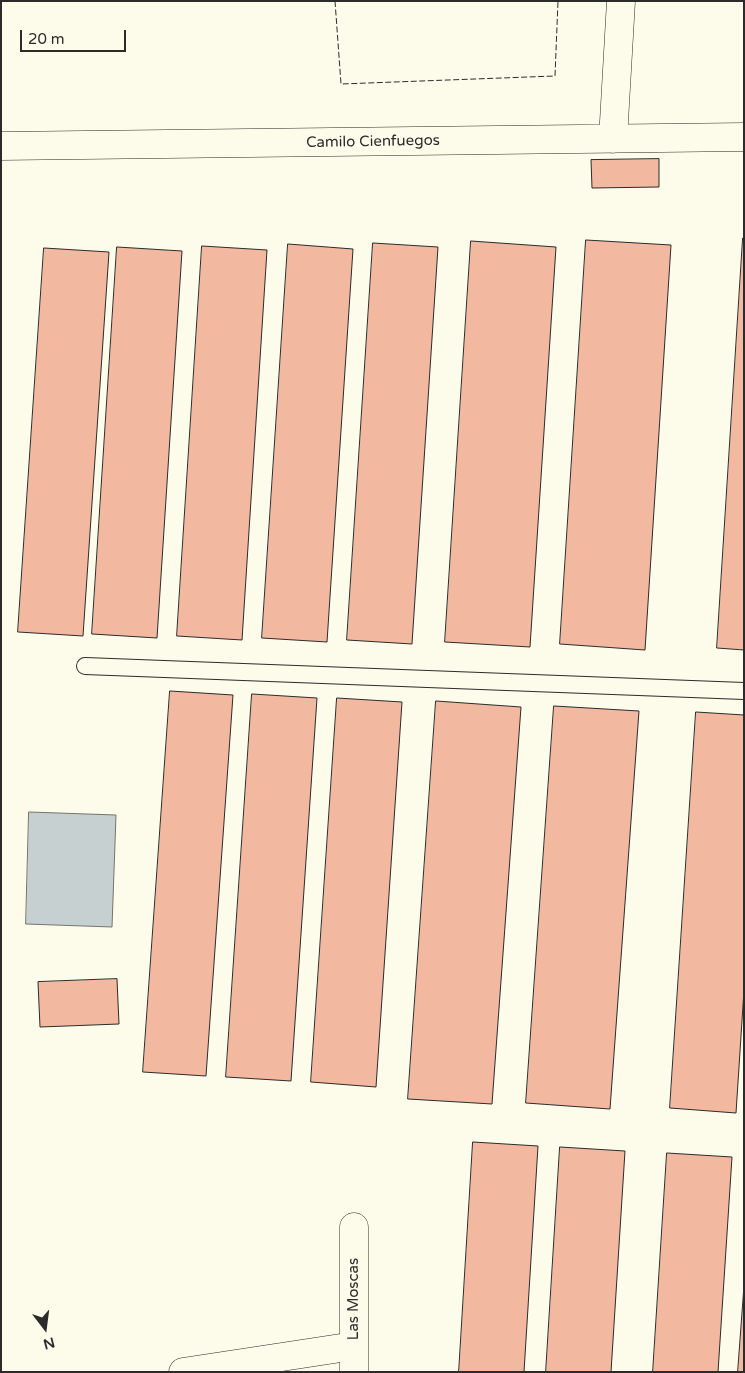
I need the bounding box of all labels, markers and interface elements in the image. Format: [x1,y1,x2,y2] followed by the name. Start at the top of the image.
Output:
[22,20,129,52] scale bar
[28,30,65,48] text: 20 m
[306,132,440,152] street label: Camilo Cienfuegos
[345,1258,363,1340] street label: Las Moscas
[20,1303,70,1353] north arrow
[41,1333,57,1353] text: N

